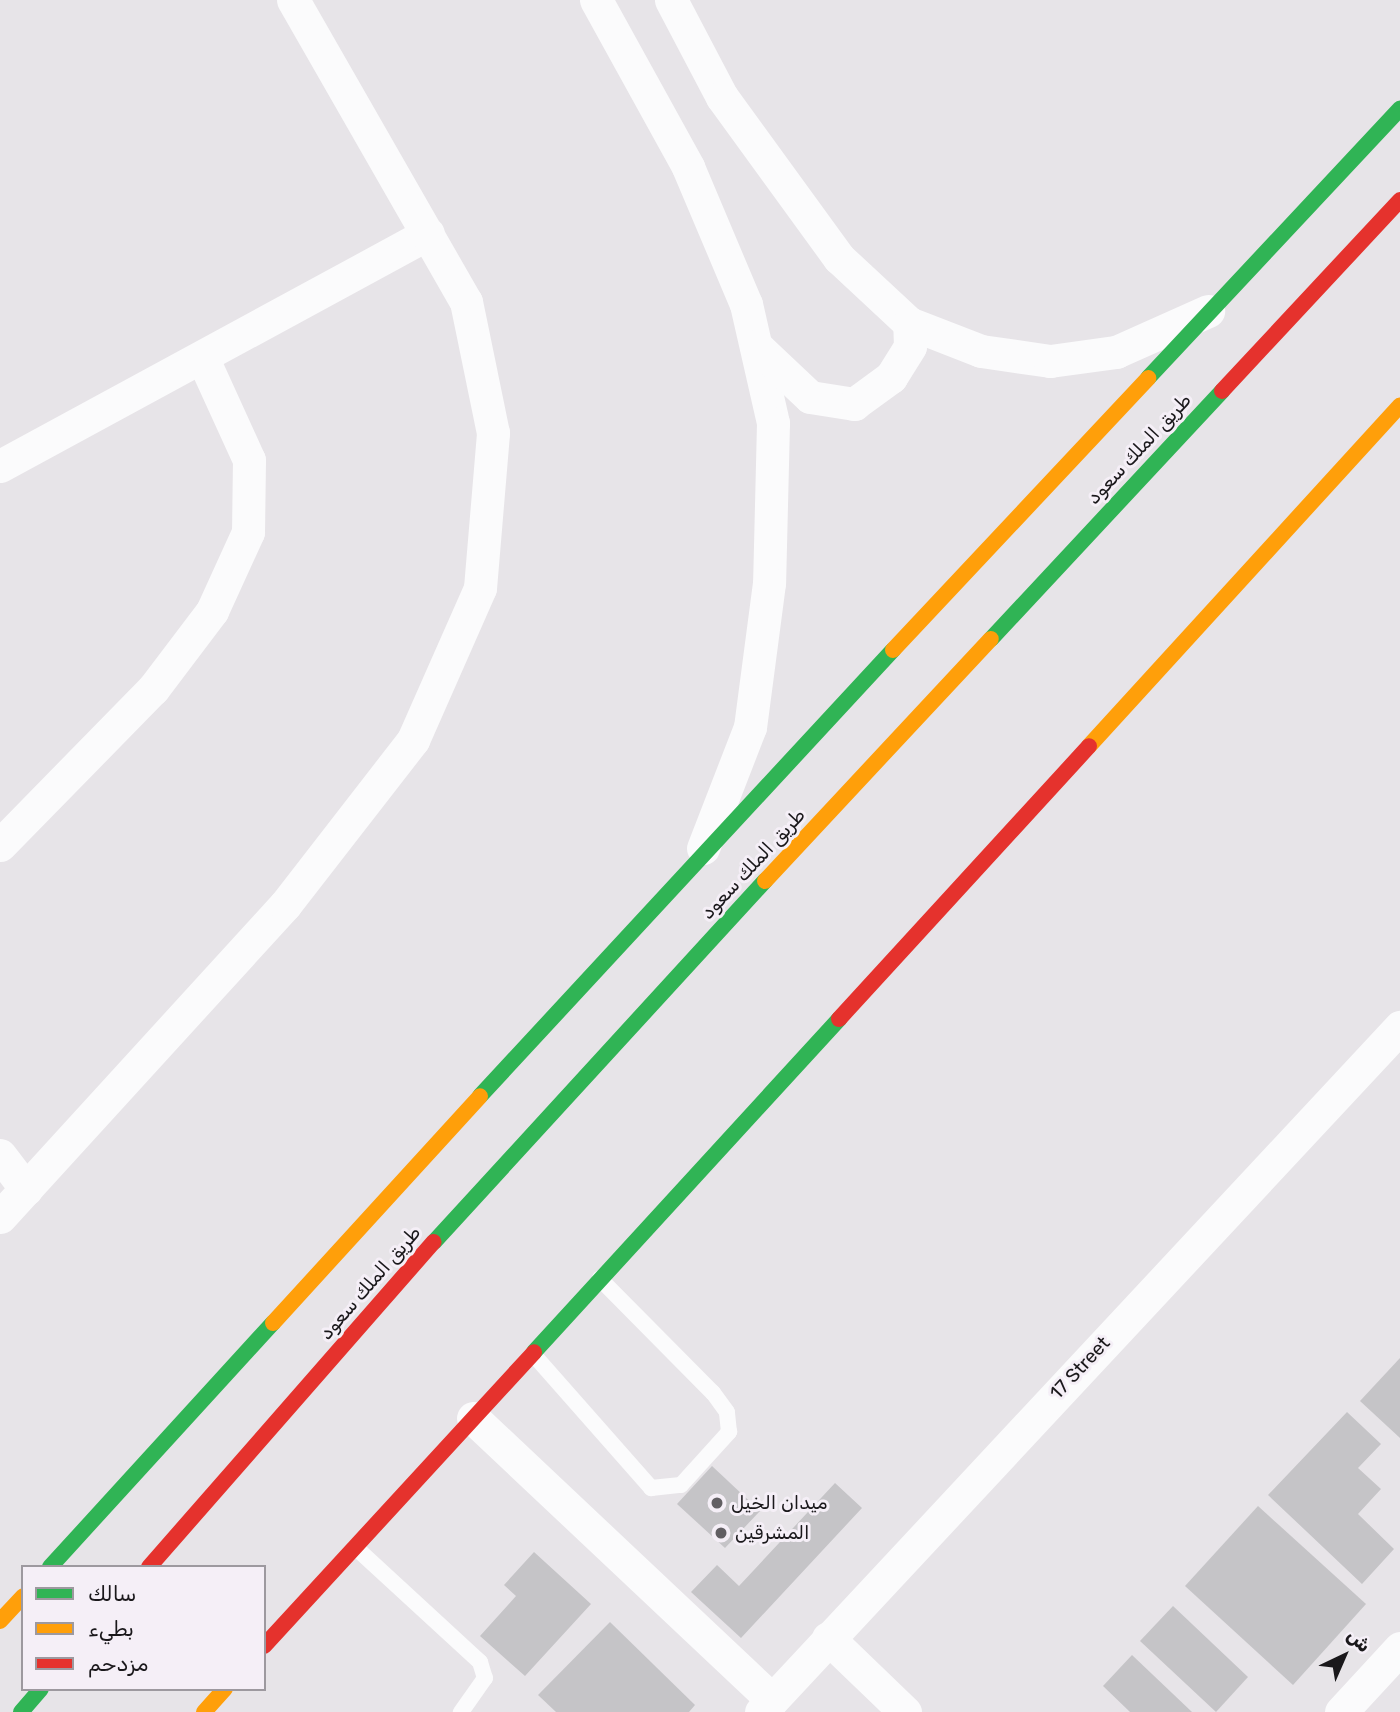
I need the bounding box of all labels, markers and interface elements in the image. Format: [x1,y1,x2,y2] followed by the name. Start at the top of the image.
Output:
[1082,389,1196,509] street label: طريق الملك سعود
[696,804,810,924] street label: طريق الملك سعود
[314,1222,426,1344] street label: طريق الملك سعود
[1045,1332,1115,1404] street label: 17 Street
[731,1492,827,1514] place label: ميدان الخيل
[709,1495,725,1511] marker: ميدان الخيل
[735,1522,810,1544] place label: المشرقين
[713,1525,729,1541] marker: المشرقين
[21,1565,266,1691] legend
[88,1581,136,1606] text: سالك
[88,1616,134,1641] text: بطيء
[1309,1621,1379,1691] north arrow
[1342,1624,1376,1657] text: ش
[88,1651,148,1676] text: مزدحم

